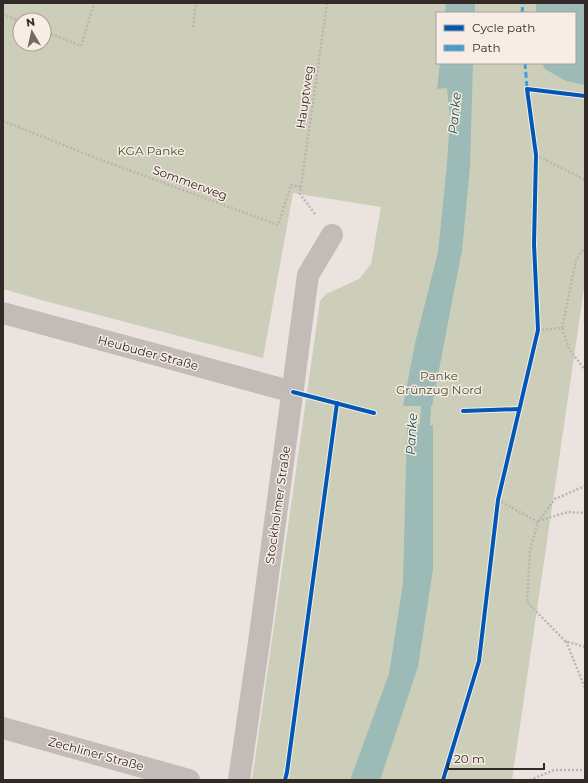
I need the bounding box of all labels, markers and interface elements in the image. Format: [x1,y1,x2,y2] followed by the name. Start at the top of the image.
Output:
[12,12,52,52] north arrow
[436,12,576,64] legend
[25,15,36,30] text: N
[472,20,535,35] text: Cycle path
[472,40,501,55] text: Path
[293,64,316,129] street label: Hauptweg
[444,91,464,135] water label: Panke
[118,143,184,158] park label: KGA Panke
[151,162,230,203] street label: Sommerweg
[96,332,200,373] street label: Heubuder Straße
[396,368,482,397] park label: Panke Grünzug Nord
[402,412,420,455] water label: Panke
[262,445,293,565] street label: Stockholmer Straße
[47,734,146,773] street label: Zechliner Straße
[448,745,544,771] scale bar
[454,751,485,766] text: 20 m

